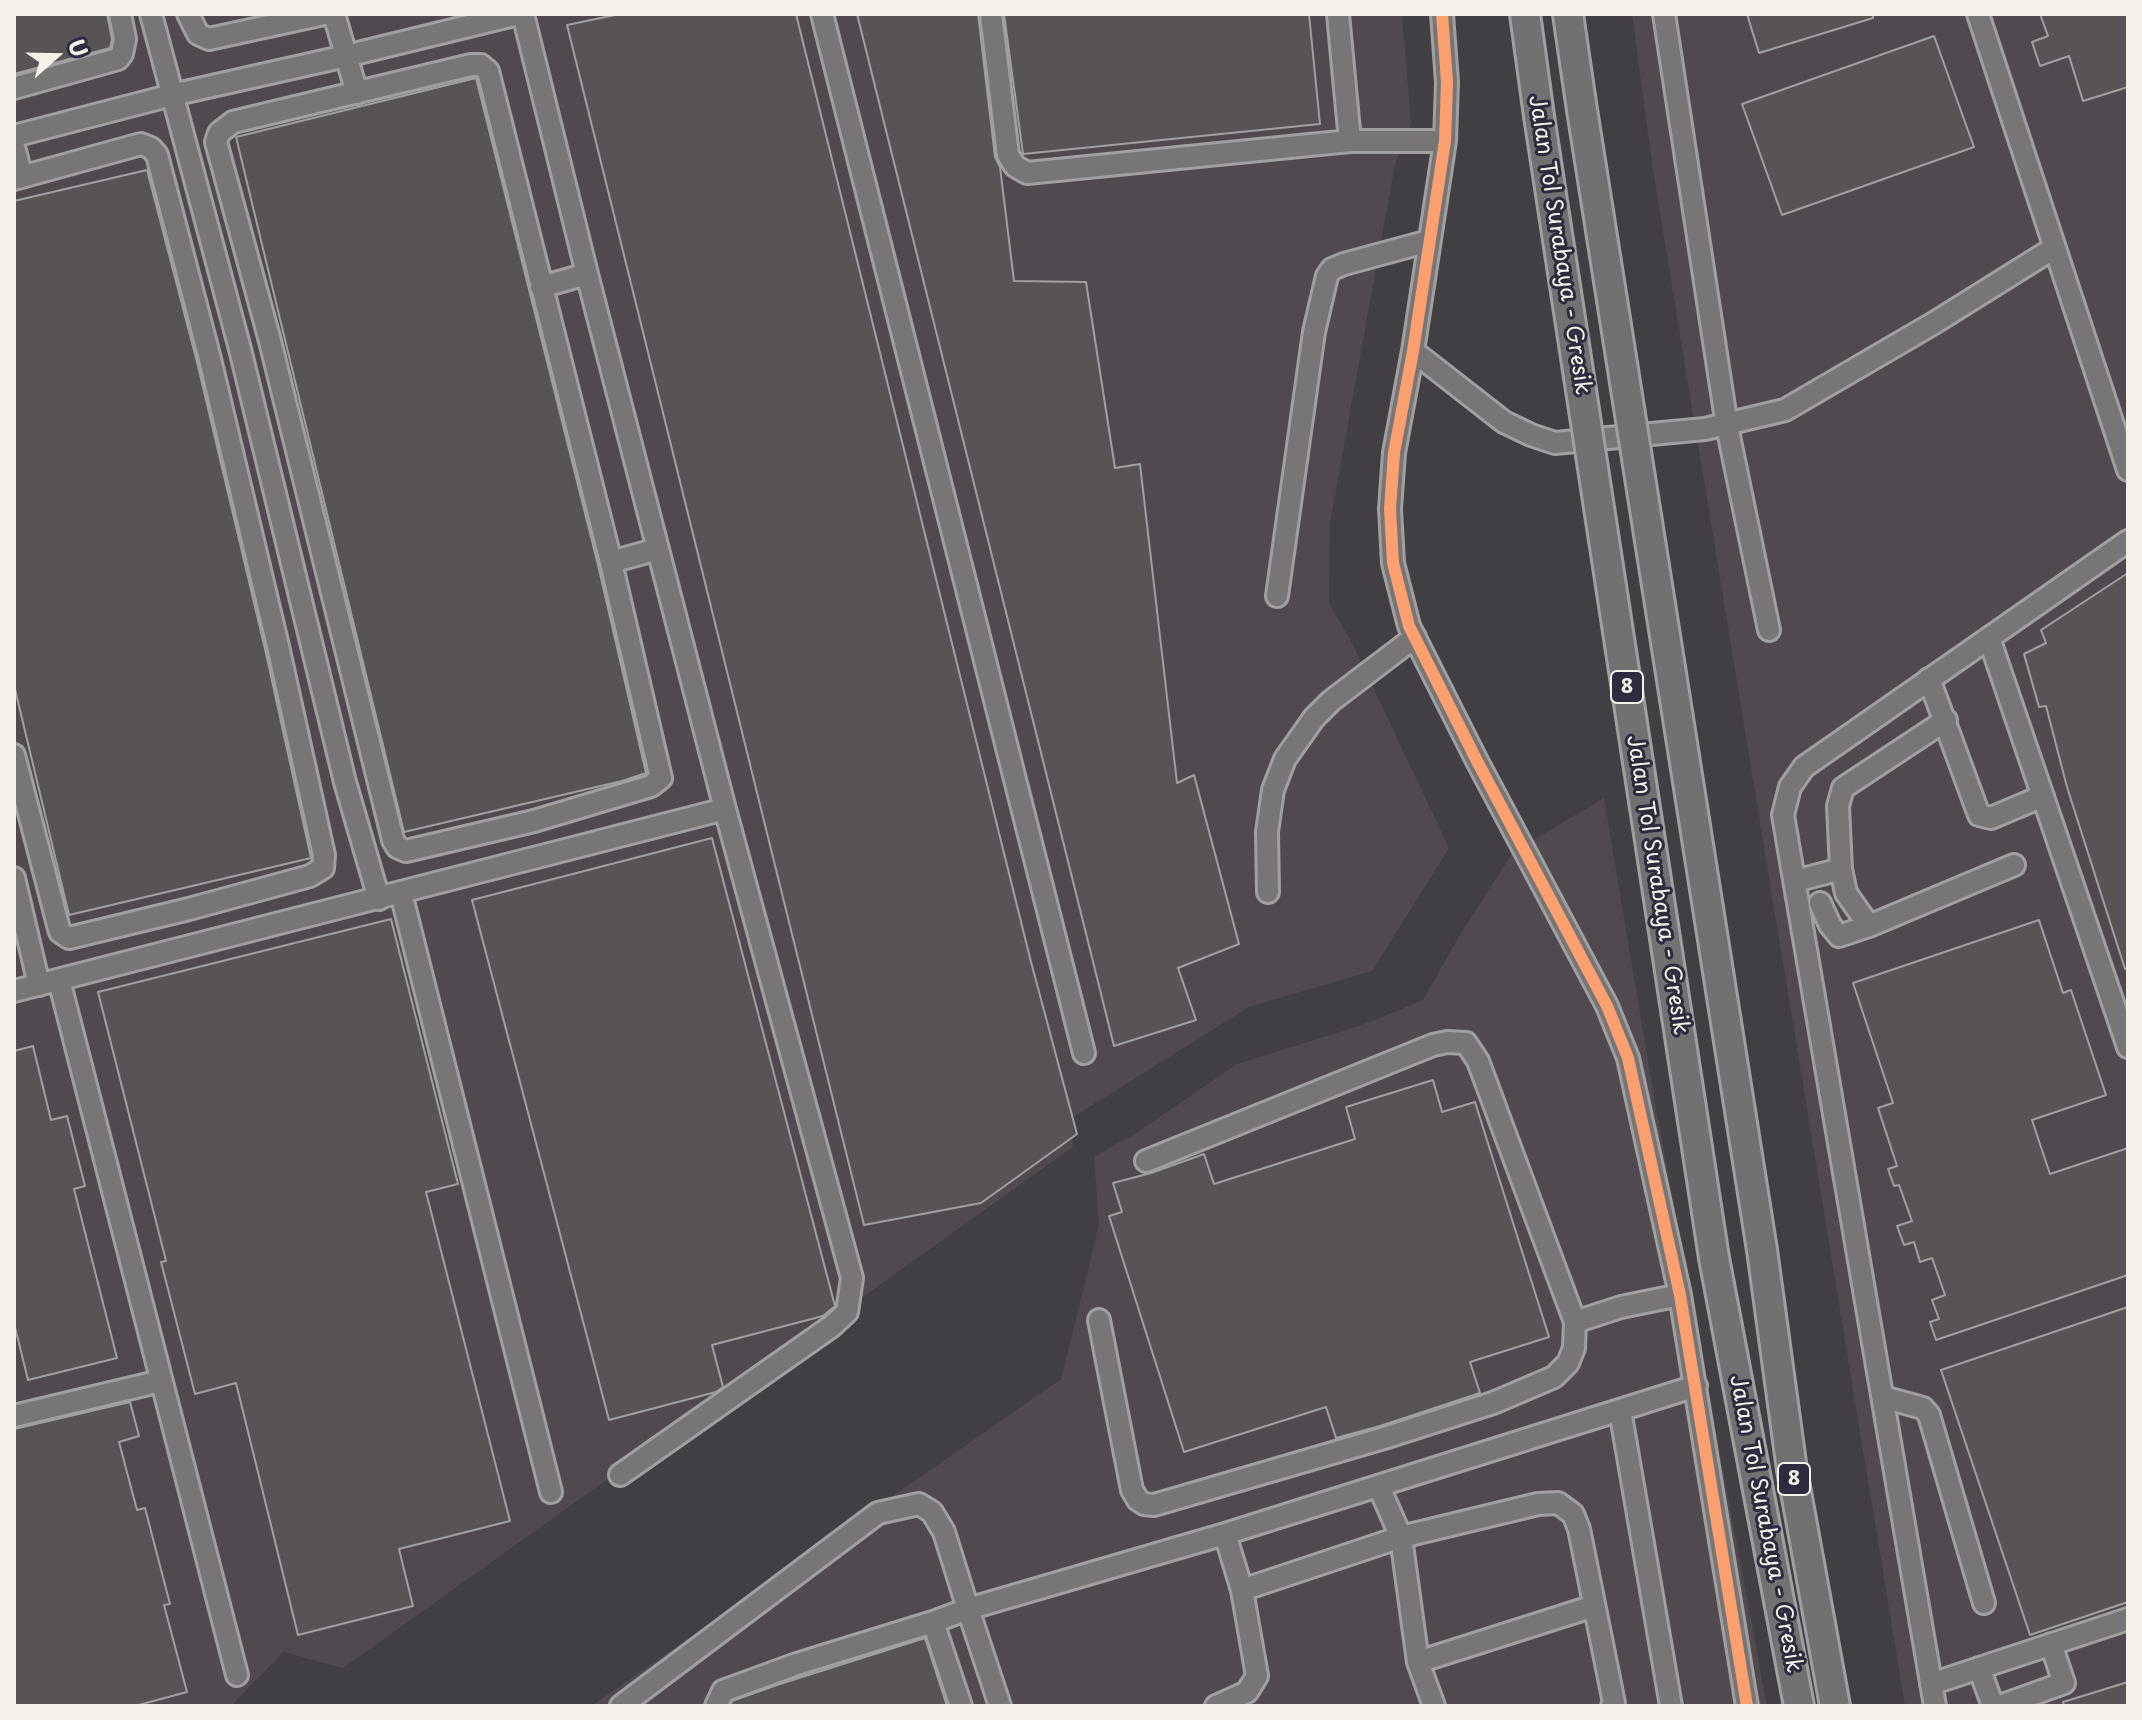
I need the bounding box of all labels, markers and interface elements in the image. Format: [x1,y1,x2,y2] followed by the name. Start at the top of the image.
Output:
[16,16,96,96] north arrow
[61,34,97,61] text: U
[1522,93,1596,397] street label: Jalan Tol Surabaya - Gresik
[1611,671,1643,703] road number: 8
[1620,733,1694,1037] street label: Jalan Tol Surabaya - Gresik
[1723,1373,1807,1675] street label: Jalan Tol Surabaya - Gresik
[1778,1463,1810,1495] road number: 8

